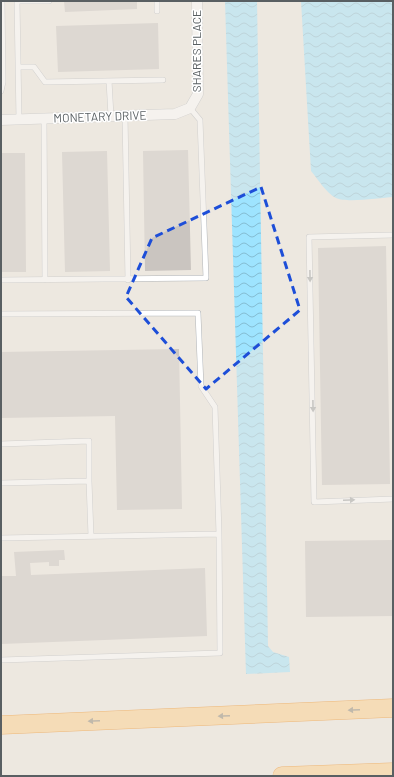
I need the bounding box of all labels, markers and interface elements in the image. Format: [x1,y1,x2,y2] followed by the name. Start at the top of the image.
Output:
[189,10,203,92] street label: SHARES PLACE
[53,107,147,125] street label: MONETARY DRIVE
[307,270,313,283] one-way arrow
[309,400,316,412] one-way arrow
[343,497,355,504] one-way arrow
[347,707,360,713] one-way arrow
[218,712,230,719] one-way arrow
[88,718,100,725] one-way arrow

